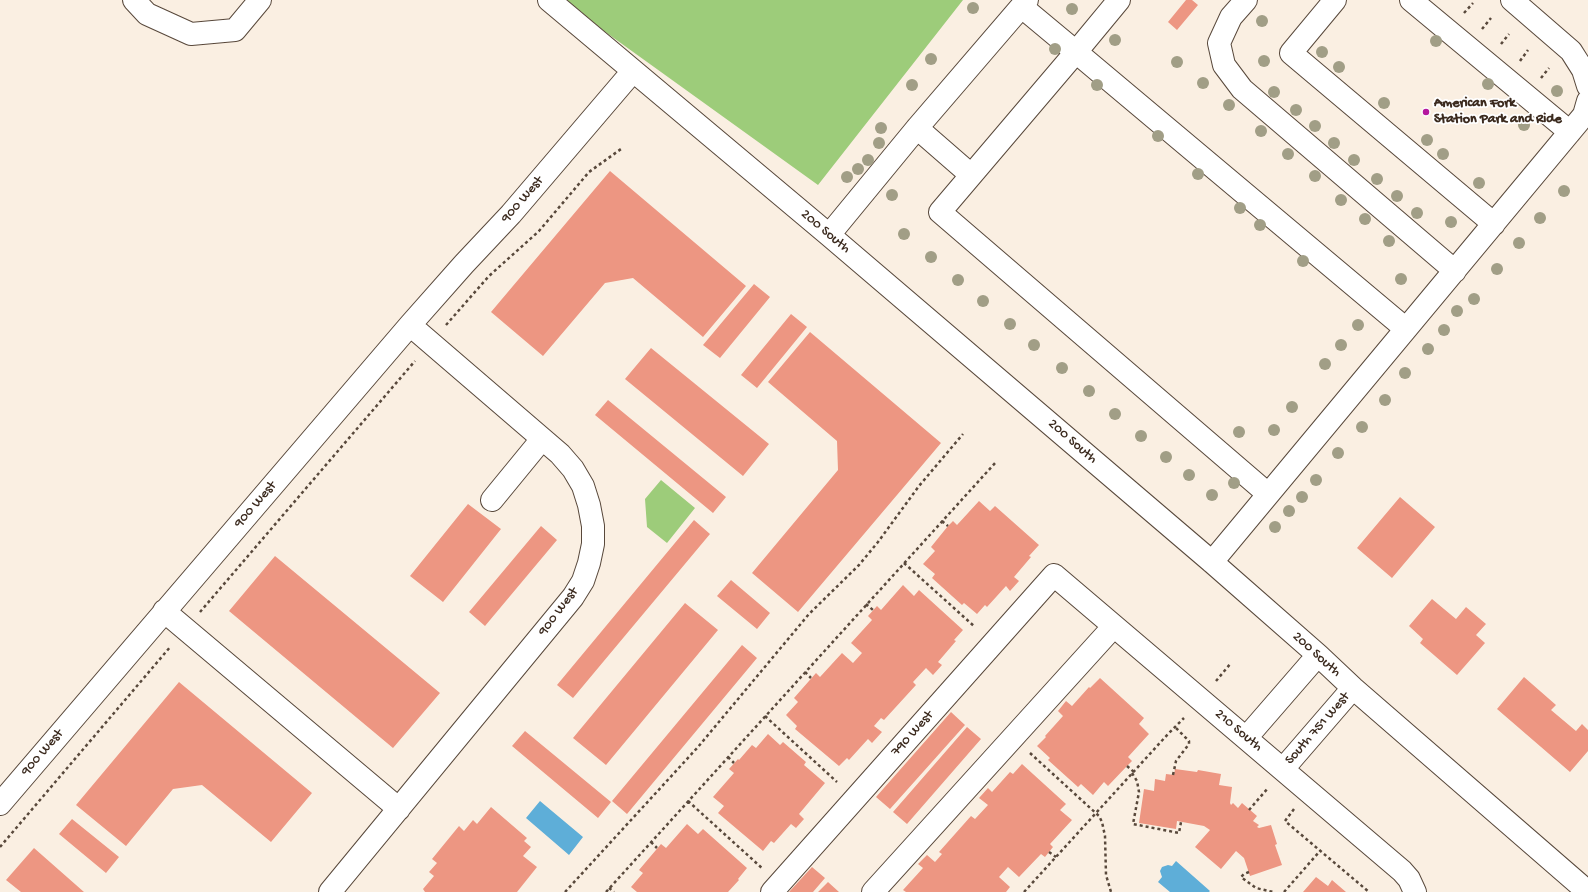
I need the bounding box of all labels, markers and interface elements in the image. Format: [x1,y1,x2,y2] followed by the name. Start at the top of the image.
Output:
[1434,96,1562,128] place label: American Fork Station Park and Ride
[1421,107,1431,117] marker: American Fork Station Park and Ride
[498,173,548,227] street label: 900 West
[797,206,853,258] street label: 200 South
[1044,416,1100,468] street label: 200 South
[231,478,281,532] street label: 900 West
[535,584,583,640] street label: 900 West
[1288,629,1344,681] street label: 200 South
[1282,689,1354,769] street label: South 751 West
[1211,706,1265,756] street label: 210 South
[888,708,938,760] street label: 790 West
[18,726,68,780] street label: 900 West

